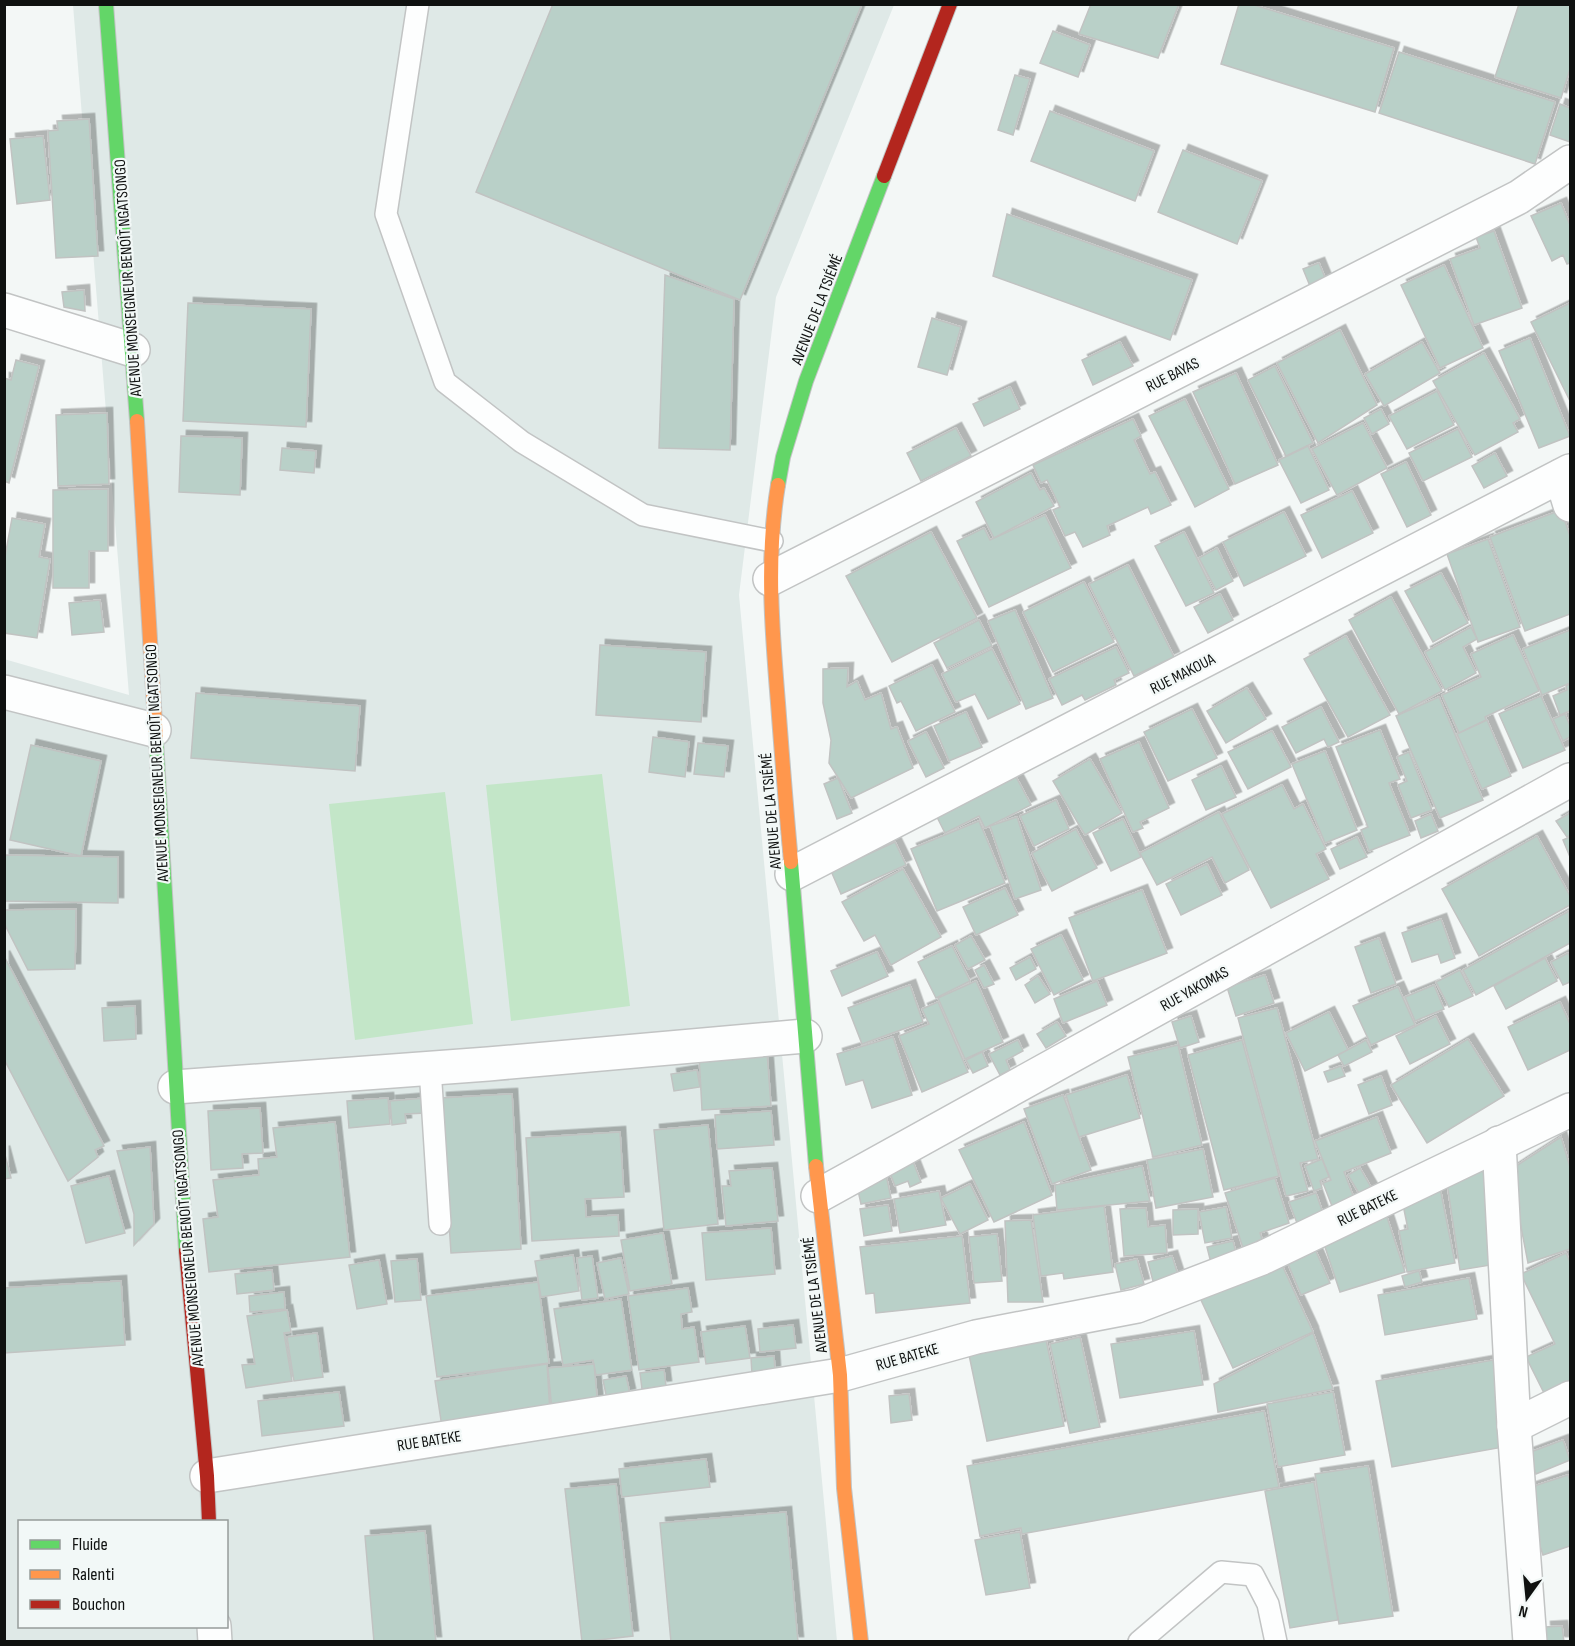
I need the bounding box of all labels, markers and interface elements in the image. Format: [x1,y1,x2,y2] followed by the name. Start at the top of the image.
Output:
[111,159,146,398] street label: AVENUE MONSEIGNEUR BENOÎT NGATSONGO
[787,252,847,369] street label: AVENUE DE LA TSIÉMÉ
[1143,354,1203,397] street label: RUE BAYAS
[142,644,173,883] street label: AVENUE MONSEIGNEUR BENOÎT NGATSONGO
[1147,650,1218,699] street label: RUE MAKOUA
[757,752,786,871] street label: AVENUE DE LA TSIÉMÉ
[1157,963,1232,1016] street label: RUE YAKOMAS
[169,1128,208,1368] street label: AVENUE MONSEIGNEUR BENOÎT NGATSONGO
[1335,1186,1401,1231] street label: RUE BATEKE
[799,1236,832,1355] street label: AVENUE DE LA TSIÉMÉ
[874,1339,941,1375] street label: RUE BATEKE
[396,1427,463,1456] street label: RUE BATEKE
[18,1520,228,1628] legend
[72,1534,108,1555] text: Fluide
[72,1564,114,1585] text: Ralenti
[1497,1568,1557,1628] north arrow
[72,1594,125,1615] text: Bouchon
[1517,1601,1530,1621] text: N

